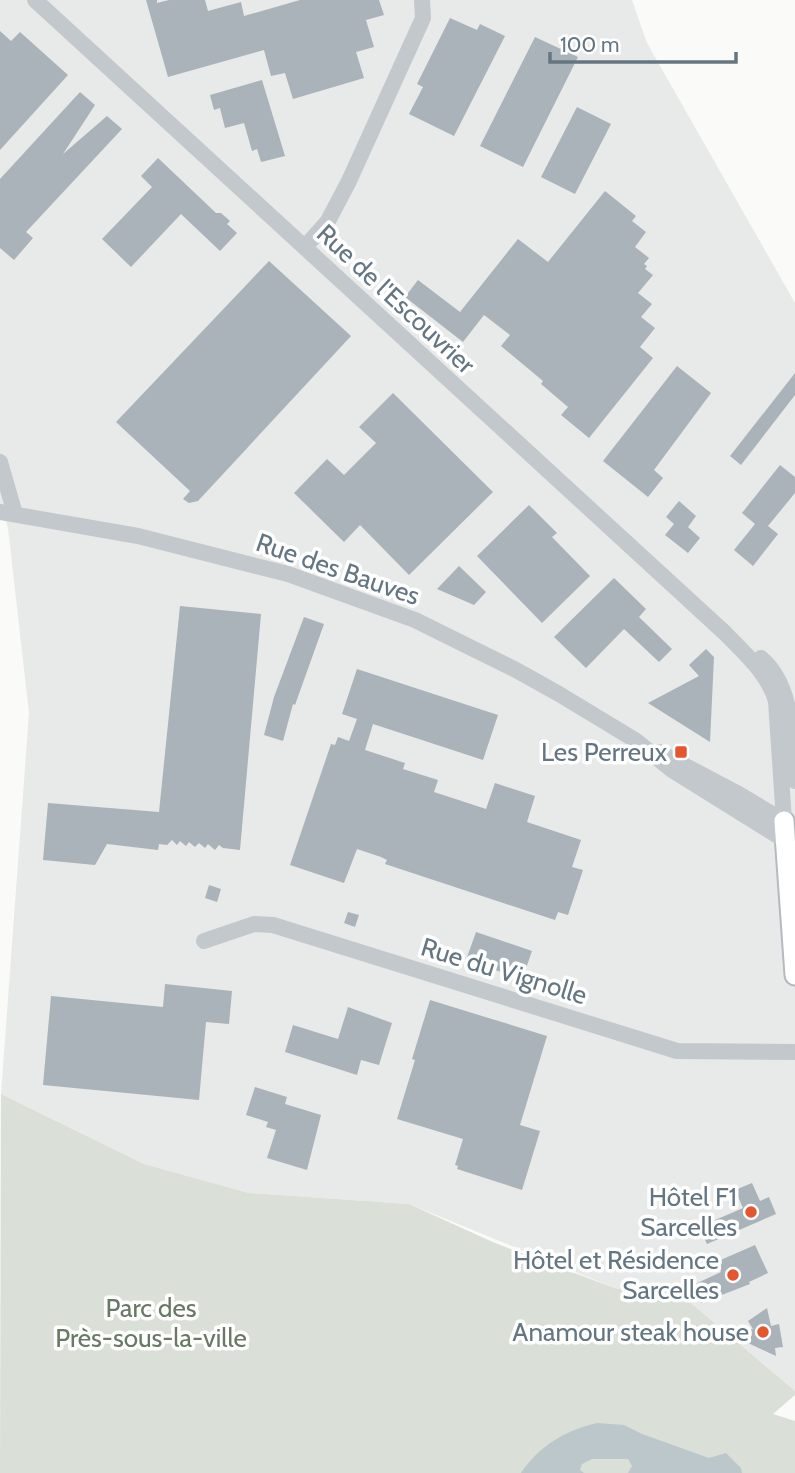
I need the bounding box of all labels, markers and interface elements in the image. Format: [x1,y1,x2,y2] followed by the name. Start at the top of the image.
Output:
[550,21,736,65] scale bar
[560,32,619,57] text: 100 m
[310,217,482,381] street label: Rue de l'Escouvrier
[252,526,424,612] street label: Rue des Bauves
[541,736,668,768] place label: Les Perreux
[673,744,689,760] marker: Les Perreux
[417,931,591,1011] street label: Rue du Vignolle
[640,1181,737,1243] place label: Hôtel F1 Sarcelles
[743,1204,759,1220] marker: Hôtel F1 Sarcelles
[513,1244,719,1306] place label: Hôtel et Résidence Sarcelles
[725,1267,741,1283] marker: Hôtel et Résidence Sarcelles
[55,1292,247,1354] park label: Parc des Près-sous-la-ville
[512,1316,749,1348] place label: Anamour steak house
[755,1324,771,1340] marker: Anamour steak house

